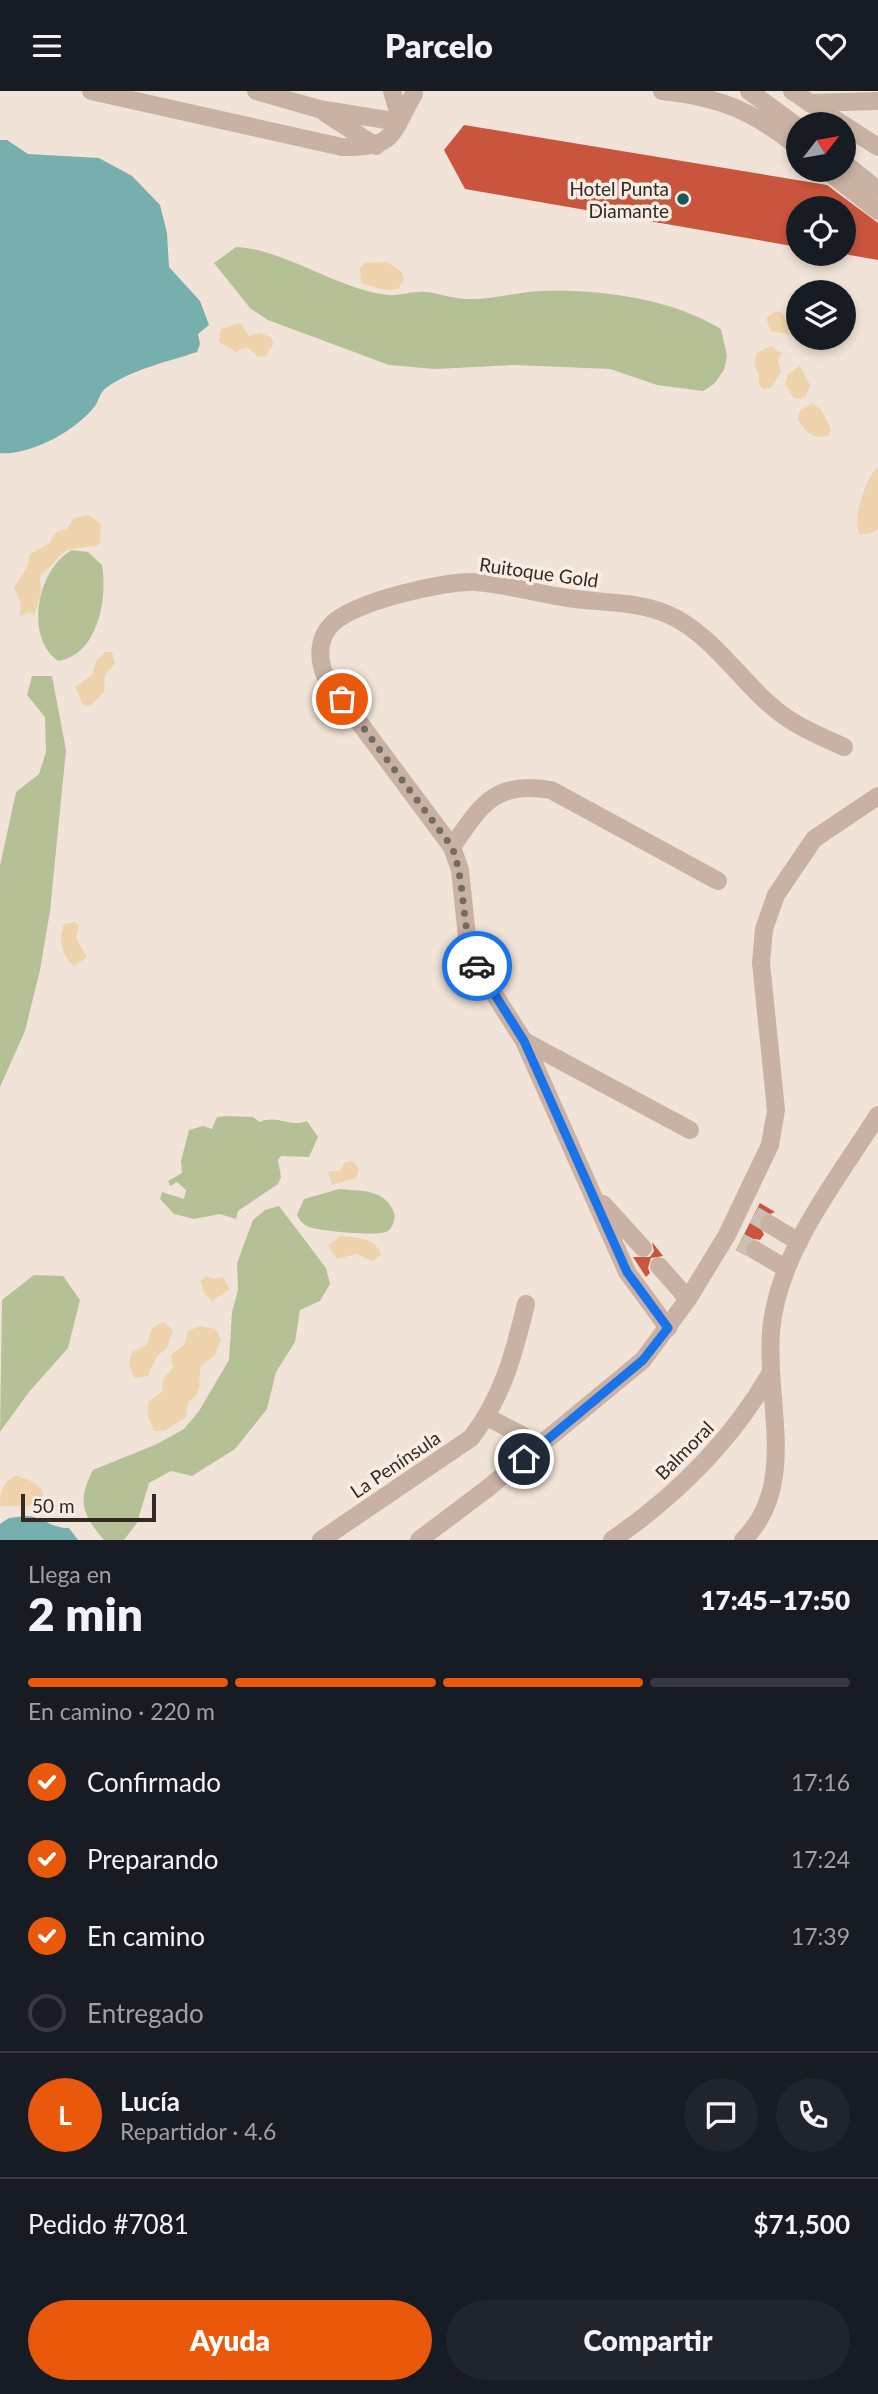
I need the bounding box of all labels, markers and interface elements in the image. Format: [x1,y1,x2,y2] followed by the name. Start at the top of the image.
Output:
[385,26,493,65] text: Parcelo
[28,27,66,65] icon: menu
[812,27,850,65] icon: heart
[786,112,856,182] north arrow
[786,112,856,350] map controls
[569,177,669,222] place label: Hotel Punta Diamante
[675,191,691,207] marker: Hotel Punta Diamante
[786,196,856,266] button: locate
[786,280,856,350] button: layers
[478,552,600,592] street label: Ruitoque Gold
[312,669,372,729] pin
[323,680,361,718] icon: bag
[442,931,512,1001] courier
[458,947,496,985] icon: car
[650,1416,718,1484] street label: Balmoral
[346,1426,444,1502] street label: La Península
[494,1429,554,1489] pin
[505,1440,543,1478] icon: home
[21,1491,156,1523] scale bar
[32,1494,75,1517] text: 50 m
[28,1560,112,1588] text: Llega en
[700,1584,850,1616] text: 17:45–17:50
[28,1586,143,1641] text: 2 min
[28,1697,215,1725] text: En camino · 220 m
[28,1763,66,1801] icon: check
[87,1766,221,1798] text: Confirmado
[791,1768,850,1796] text: 17:16
[28,1840,66,1878] icon: check
[87,1843,219,1875] text: Preparando
[791,1845,850,1873] text: 17:24
[28,1917,66,1955] icon: check
[87,1920,205,1952] text: En camino
[791,1922,850,1950] text: 17:39
[87,1997,204,2029] text: Entregado
[684,2078,758,2152] button: chat
[776,2078,850,2152] button: phone
[120,2085,180,2117] text: Lucía
[58,2099,72,2131] text: L
[120,2117,276,2145] text: Repartidor · 4.6
[28,2208,189,2240] text: Pedido #7081
[753,2208,850,2240] text: $71,500
[28,2300,432,2380] button: Ayuda
[446,2300,850,2380] button: Compartir

